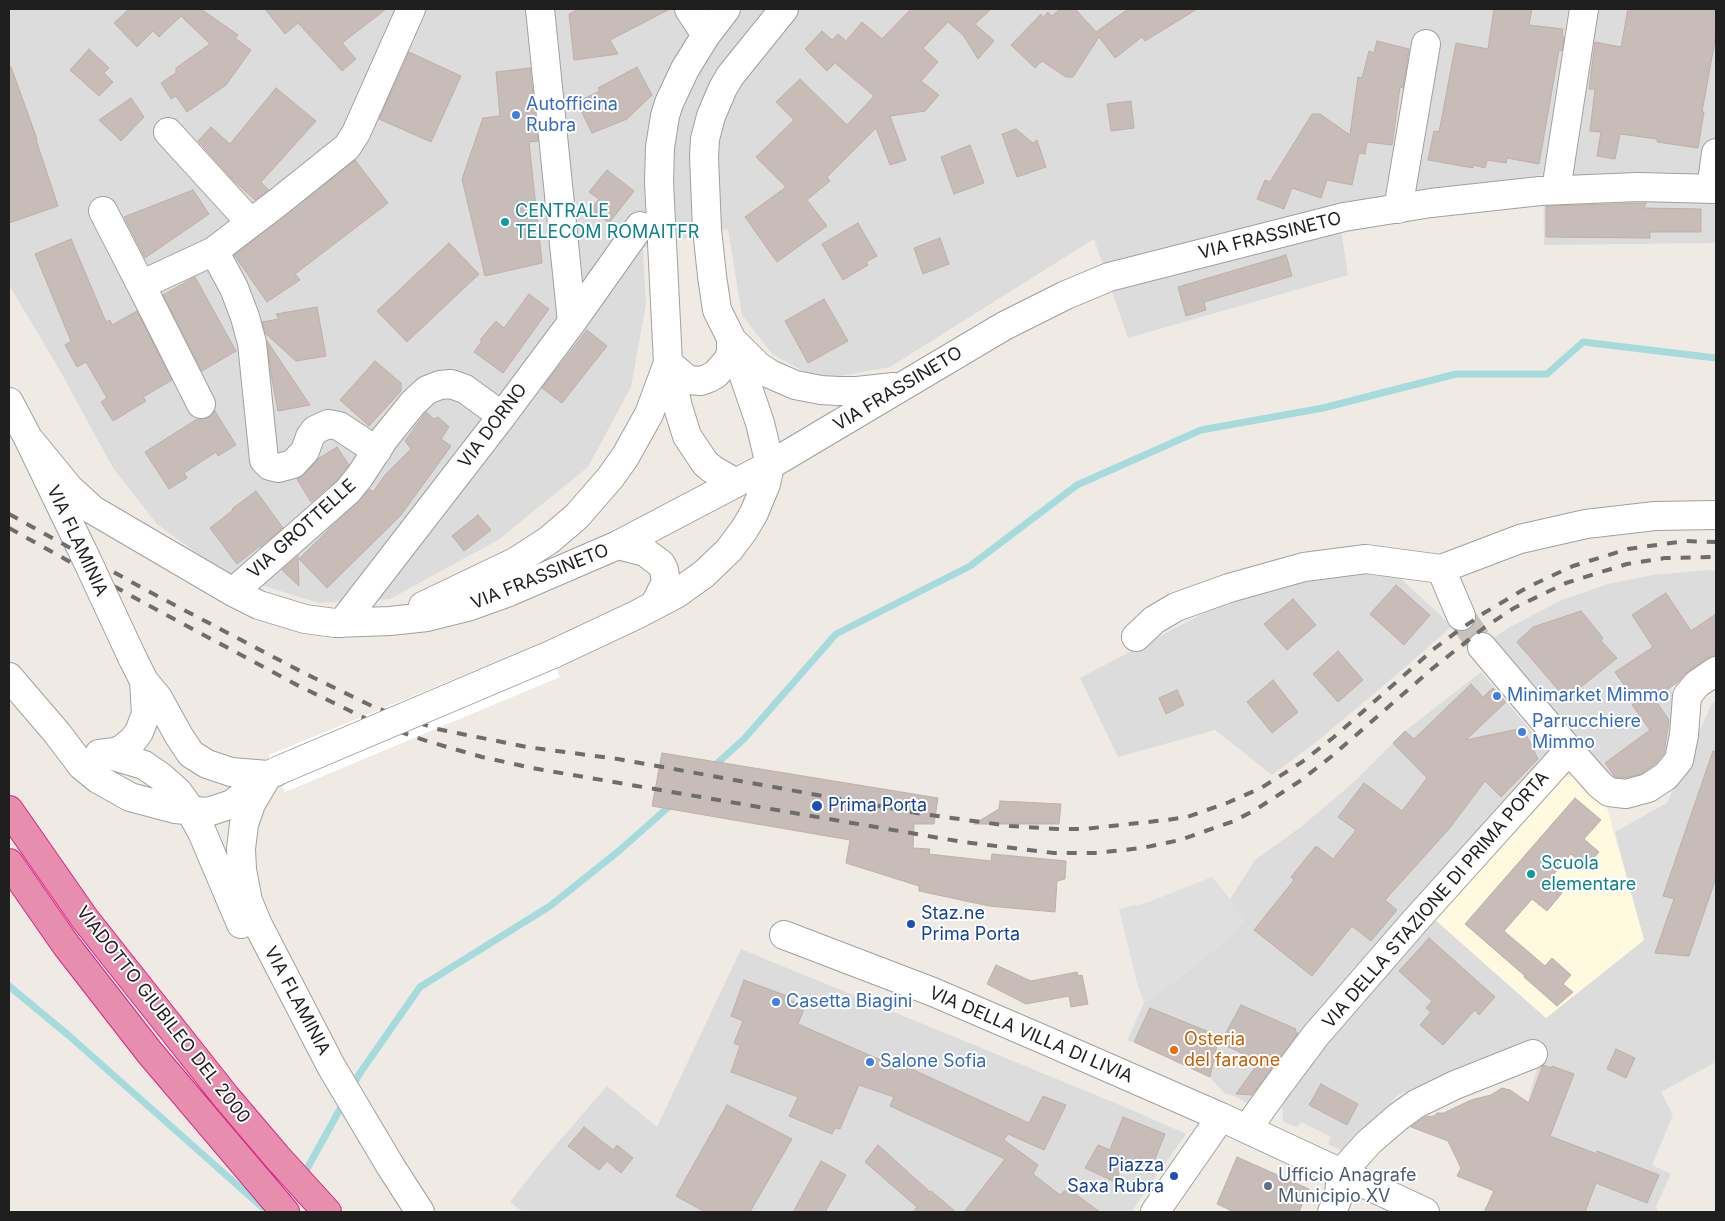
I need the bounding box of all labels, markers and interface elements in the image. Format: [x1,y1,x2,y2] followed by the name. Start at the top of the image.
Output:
[526,94,618,136] place label: Autofficina Rubra
[510,109,522,121] marker: Autofficina Rubra
[515,201,699,243] place label: CENTRALE TELECOM ROMAITFR
[1196,208,1344,264] street label: VIA FRASSINETO
[499,216,511,228] marker: CENTRALE TELECOM ROMAITFR
[830,342,966,436] street label: VIA FRASSINETO
[454,379,532,473] street label: VIA DORNO
[243,475,361,583] street label: VIA GROTTELLE
[42,482,112,600] street label: VIA FLAMINIA
[468,540,612,614] street label: VIA FRASSINETO
[1507,685,1669,707] place label: Minimarket Mimmo
[1491,690,1503,702] marker: Minimarket Mimmo
[1532,711,1641,754] place label: Parrucchiere Mimmo
[1516,726,1528,738] marker: Parrucchiere Mimmo
[1318,767,1554,1033] street label: VIA DELLA STAZIONE DI PRIMA PORTA
[828,795,927,817] place label: Prima Porta
[810,799,824,813] marker: Prima Porta
[1541,853,1636,896] place label: Scuola elementare
[1525,868,1537,880] marker: Scuola elementare
[71,902,255,1128] street label: VIADOTTO GIUBILEO DEL 2000
[921,903,1020,946] place label: Staz.ne Prima Porta
[905,918,917,930] marker: Staz.ne Prima Porta
[259,943,335,1059] street label: VIA FLAMINIA
[926,982,1136,1088] street label: VIA DELLA VILLA DI LIVIA
[786,991,912,1013] place label: Casetta Biagini
[770,996,782,1008] marker: Casetta Biagini
[1184,1029,1280,1072] place label: Osteria del faraone
[1168,1044,1180,1056] marker: Osteria del faraone
[880,1051,986,1073] place label: Salone Sofia
[864,1056,876,1068] marker: Salone Sofia
[1067,1155,1164,1198] place label: Piazza Saxa Rubra
[1278,1165,1417,1208] place label: Ufficio Anagrafe Municipio XV
[1168,1170,1180,1182] marker: Piazza Saxa Rubra
[1262,1180,1274,1192] marker: Ufficio Anagrafe Municipio XV

